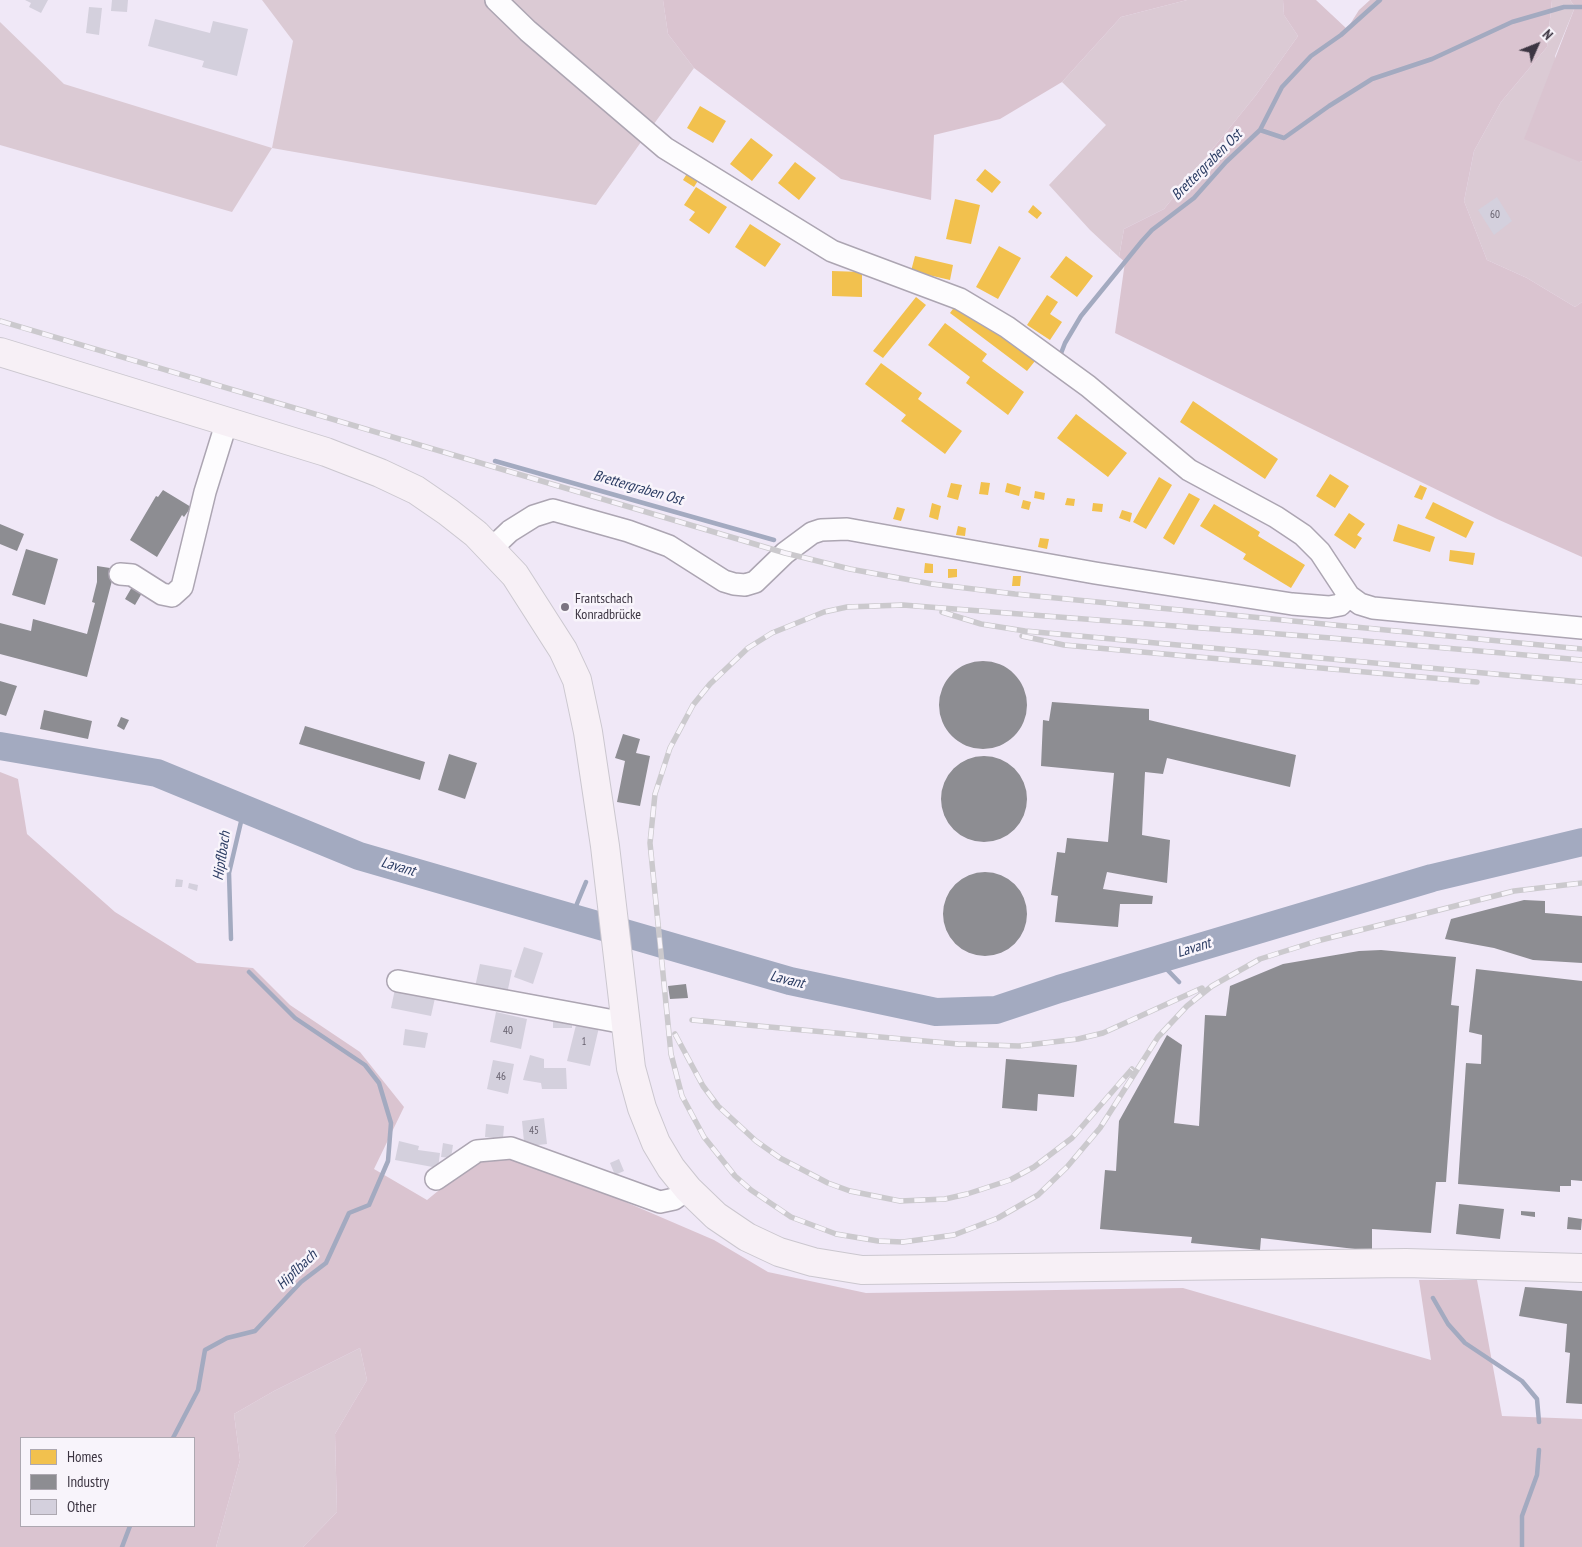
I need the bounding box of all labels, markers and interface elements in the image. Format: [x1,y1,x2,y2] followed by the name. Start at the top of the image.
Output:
[1512,20,1562,70] north arrow
[1539,26,1557,44] text: N
[1168,126,1246,204] water label: Brettergraben Ost
[1490,208,1500,222] house number: 60
[591,467,685,509] water label: Brettergraben Ost
[575,591,641,624] place label: Frantschach Konradbrücke
[559,601,571,613] marker: Frantschach Konradbrücke
[209,830,235,882] water label: Hipflbach
[379,854,417,880] water label: Lavant
[1175,934,1213,962] water label: Lavant
[768,967,806,993] water label: Lavant
[503,1024,513,1038] house number: 40
[582,1035,586,1049] house number: 1
[496,1070,506,1084] house number: 46
[529,1124,539,1138] house number: 45
[273,1246,321,1294] water label: Hipflbach
[20,1437,195,1527] legend
[67,1447,103,1466] text: Homes
[67,1472,109,1491] text: Industry
[67,1497,96,1516] text: Other

